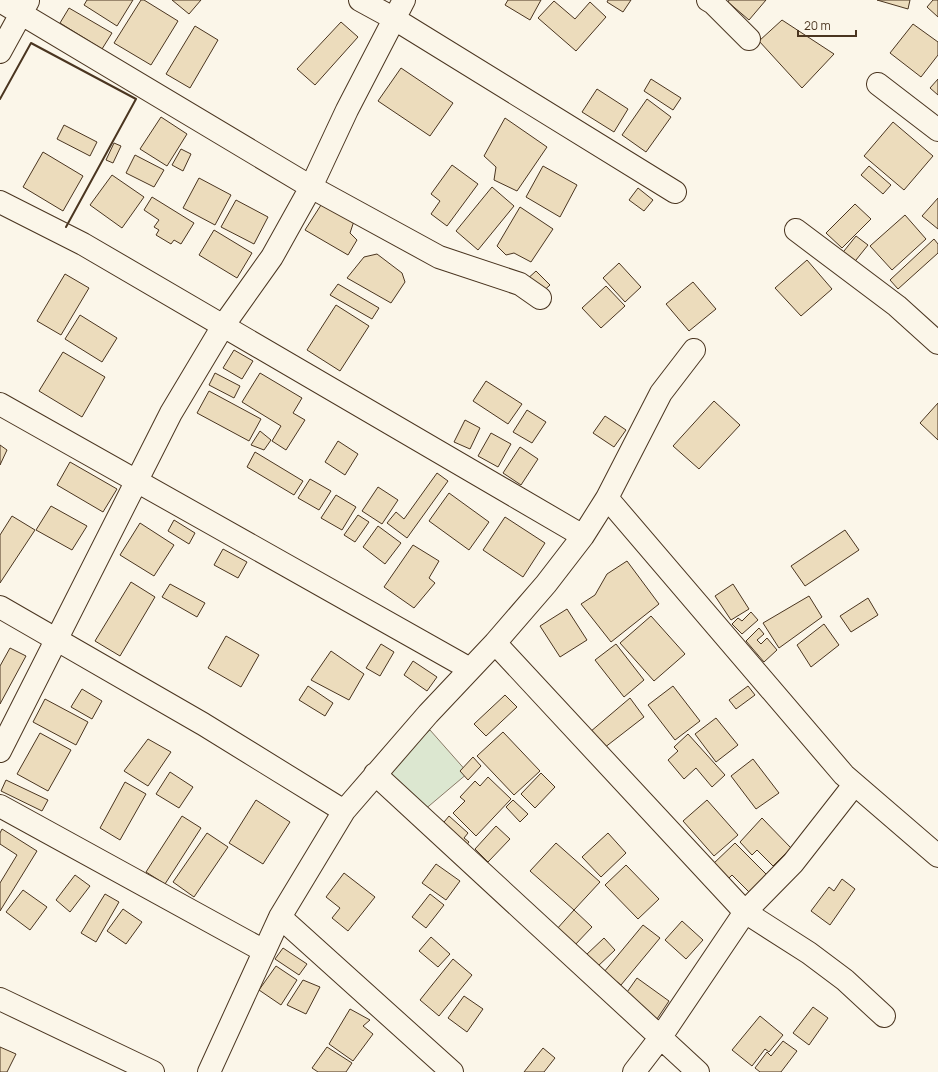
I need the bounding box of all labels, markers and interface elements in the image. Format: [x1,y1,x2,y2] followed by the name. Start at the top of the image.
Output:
[798,12,856,38] scale bar
[804,17,831,34] text: 20 m

